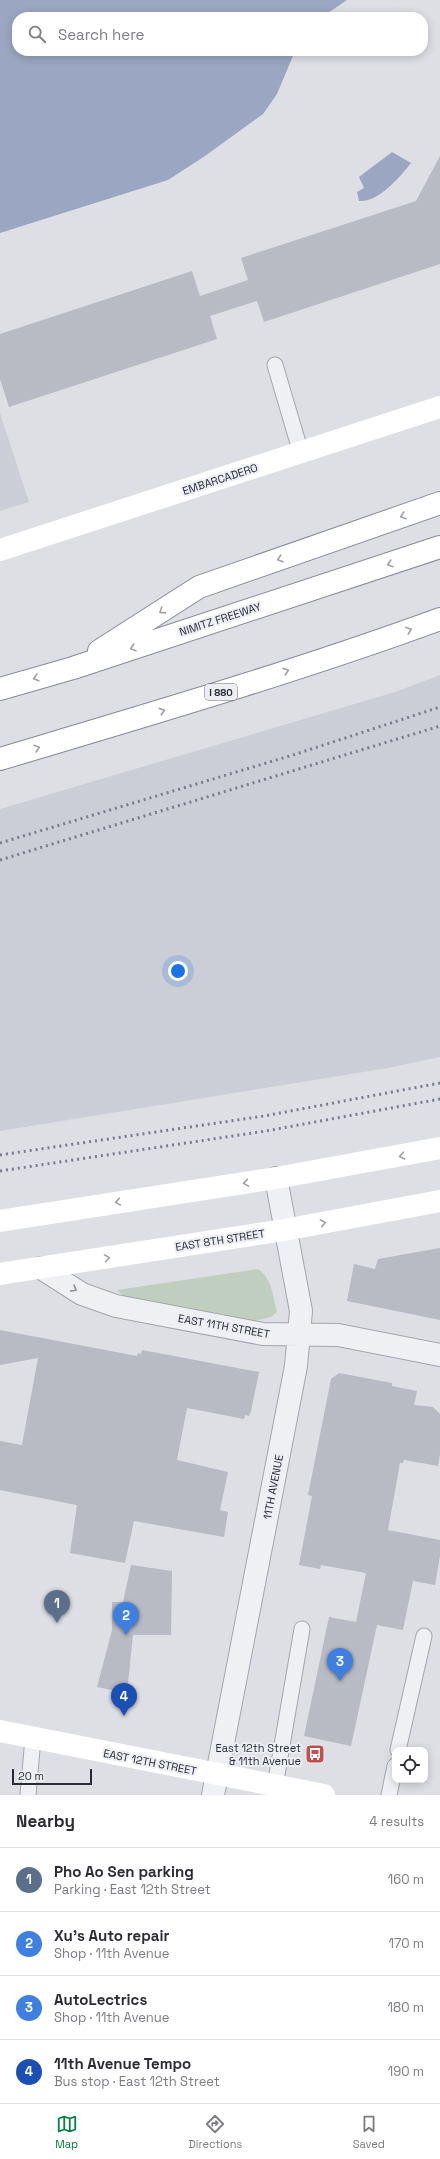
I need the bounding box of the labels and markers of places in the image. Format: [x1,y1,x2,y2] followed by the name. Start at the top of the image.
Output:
[44,1590,70,1623] pin: 1
[113,1602,139,1635] pin: 2
[327,1648,353,1681] pin: 3
[111,1683,137,1716] pin: 4
[215,1741,301,1768] place label: East 12th Street & 11th Avenue
[304,1743,326,1765] bus stop icon: East 12th Street & 11th Avenue

